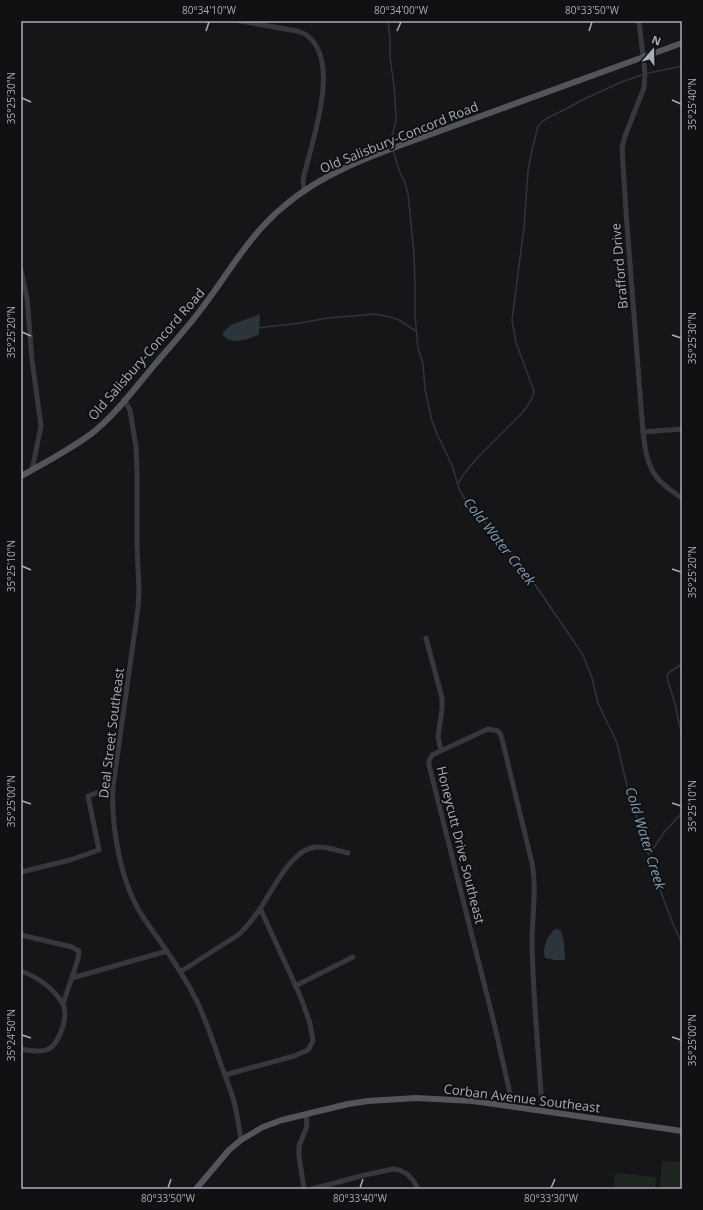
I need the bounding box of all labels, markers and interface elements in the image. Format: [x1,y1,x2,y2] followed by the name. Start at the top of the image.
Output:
[182,3,237,17] text: 80°34'10"W
[374,3,429,17] text: 80°34'00"W
[565,3,620,17] text: 80°33'50"W
[633,30,673,70] north arrow
[650,32,663,49] text: N
[4,72,18,124] text: 35°25'30"N
[685,78,699,130] text: 35°25'40"N
[317,97,481,177] street label: Old Salisbury-Concord Road
[606,222,632,310] street label: Brafford Drive
[84,284,208,424] street label: Old Salisbury-Concord Road
[4,306,18,358] text: 35°25'20"N
[685,312,699,364] text: 35°25'30"N
[460,493,541,590] water label: Cold Water Creek
[4,540,18,592] text: 35°25'10"N
[685,546,699,598] text: 35°25'20"N
[94,666,128,799] street label: Deal Street Southeast
[433,764,489,926] street label: Honeycutt Drive Southeast
[4,775,18,827] text: 35°25'00"N
[685,780,699,832] text: 35°25'10"N
[621,784,671,893] water label: Cold Water Creek
[4,1009,18,1061] text: 35°24'50"N
[685,1014,699,1066] text: 35°25'00"N
[443,1079,602,1117] street label: Corban Avenue Southeast
[141,1191,196,1205] text: 80°33'50"W
[333,1191,388,1205] text: 80°33'40"W
[524,1191,579,1205] text: 80°33'30"W

